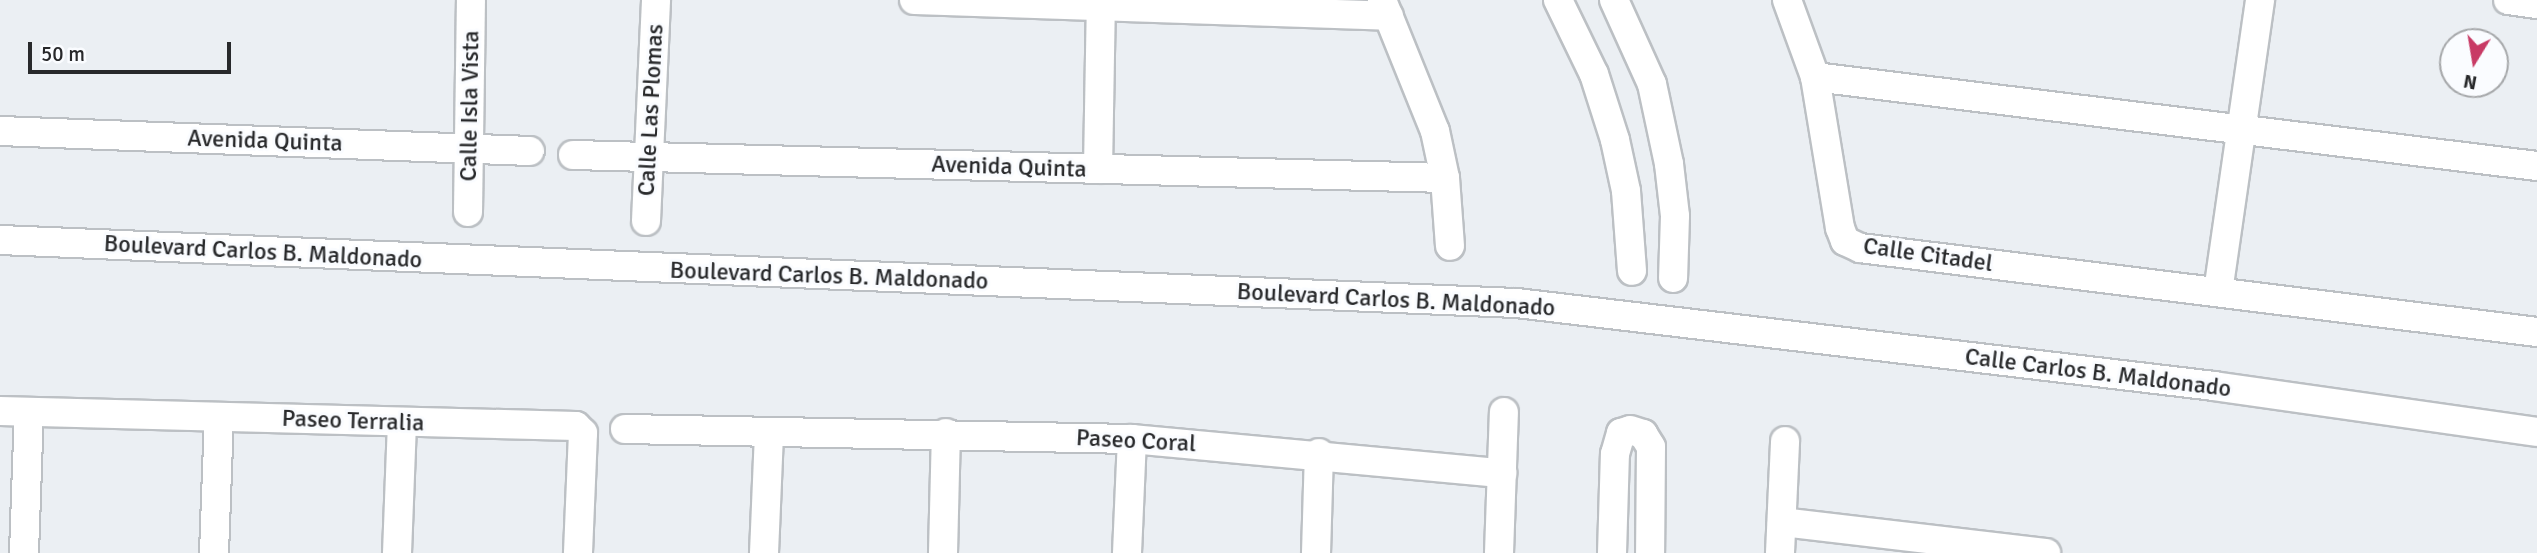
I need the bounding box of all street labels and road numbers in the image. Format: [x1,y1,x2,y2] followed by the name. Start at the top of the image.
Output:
[632,23,670,197] street label: Calle Las Plomas
[454,30,486,182] street label: Calle Isla Vista
[187,124,343,158] street label: Avenida Quinta
[931,150,1087,184] street label: Avenida Quinta
[103,229,423,275] street label: Boulevard Carlos B. Maldonado
[1861,232,1995,278] street label: Calle Citadel
[669,256,989,296] street label: Boulevard Carlos B. Maldonado
[1236,277,1556,323] street label: Boulevard Carlos B. Maldonado
[1963,342,2233,404] street label: Calle Carlos B. Maldonado
[281,404,425,438] street label: Paseo Terralia
[1075,423,1197,459] street label: Paseo Coral

